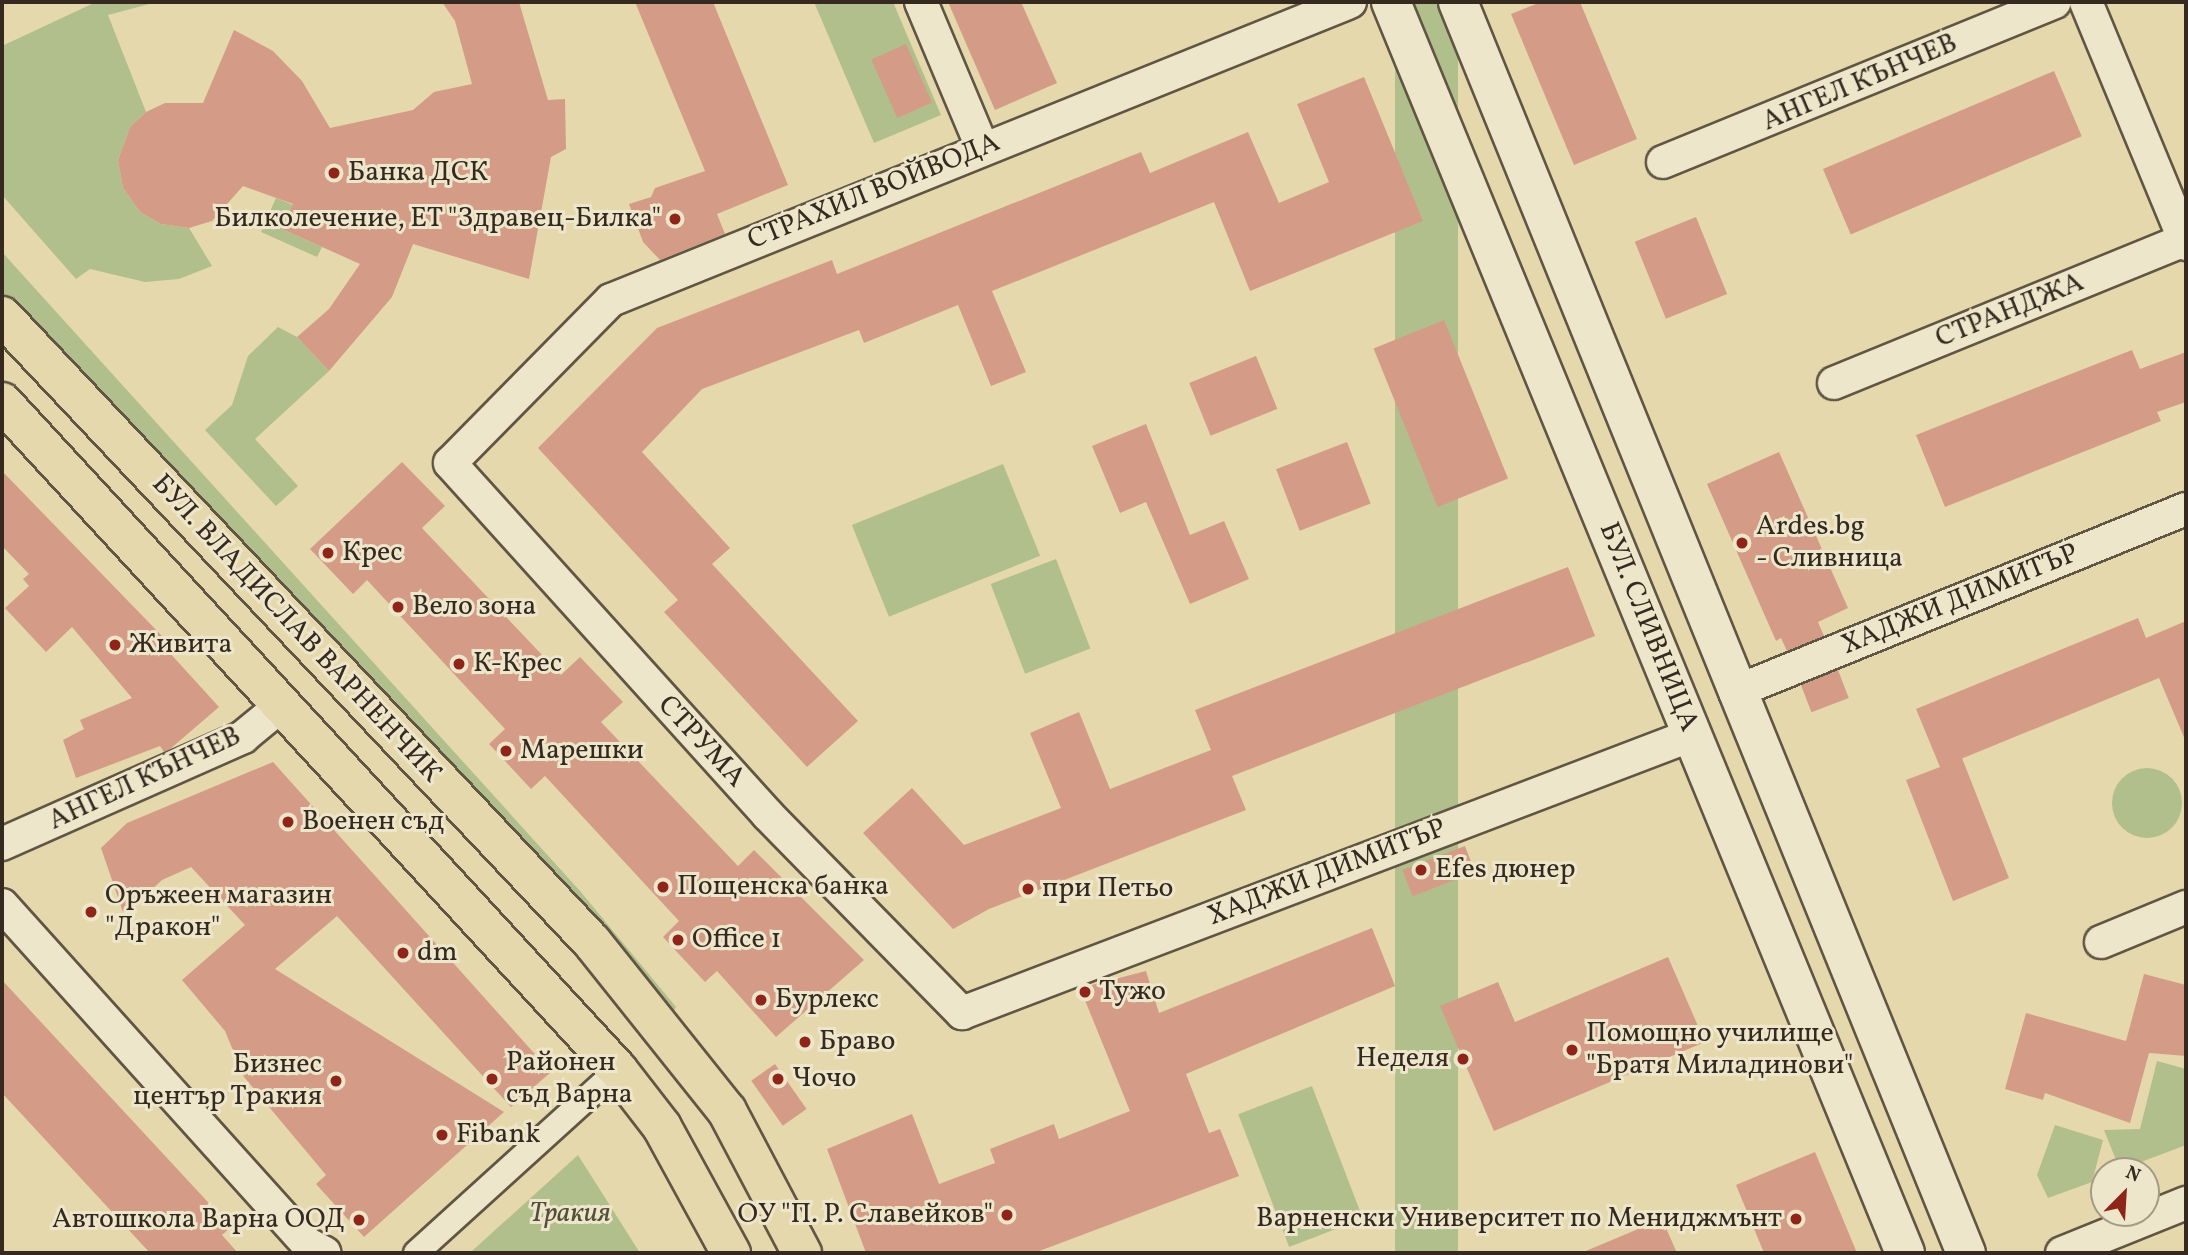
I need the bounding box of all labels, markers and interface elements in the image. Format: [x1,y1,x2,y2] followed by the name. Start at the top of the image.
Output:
[1757,27,1963,139] street label: АНГЕЛ КЪНЧЕВ
[743,126,1005,258] street label: СТРАХИЛ ВОЙВОДА
[348,156,488,190] place label: Банка ДСК
[326,165,342,181] marker: Банка ДСК
[213,202,661,236] place label: Билколечение, ЕТ "Здравец-Билка"
[667,211,683,227] marker: Билколечение, ЕТ "Здравец-Билка"
[1931,266,2089,356] street label: СТРАНДЖА
[144,468,448,790] street label: БУЛ. ВЛАДИСЛАВ ВАРНЕНЧИК
[1756,510,1904,576] place label: Ardes.bg - Сливница
[1591,518,1705,736] street label: БУЛ. СЛИВНИЦА
[1734,535,1750,551] marker: Ardes.bg - Сливница
[342,536,403,570] place label: Крес
[1837,537,2083,663] street label: ХАДЖИ ДИМИТЪР
[320,545,336,561] marker: Крес
[412,590,537,624] place label: Вело зона
[390,599,406,615] marker: Вело зона
[129,628,232,662] place label: Живита
[107,637,123,653] marker: Живита
[473,647,562,681] place label: К-Крес
[451,656,467,672] marker: К-Крес
[650,689,752,795] street label: СТРУМА
[43,720,247,838] street label: АНГЕЛ КЪНЧЕВ
[520,734,644,768] place label: Марешки
[498,743,514,759] marker: Марешки
[302,805,444,839] place label: Военен съд
[1203,812,1451,934] street label: ХАДЖИ ДИМИТЪР
[280,814,296,830] marker: Военен съд
[1435,853,1576,887] place label: Efes дюнер
[1413,862,1429,878] marker: Efes дюнер
[677,870,889,904] place label: Пощенска банка
[1042,872,1173,906] place label: при Петьо
[105,879,332,945] place label: Оръжеен магазин "Дракон"
[655,879,671,895] marker: Пощенска банка
[1020,881,1036,897] marker: при Петьо
[83,904,99,920] marker: Оръжеен магазин "Дракон"
[692,923,781,957] place label: Office 1
[670,932,686,948] marker: Office 1
[417,936,458,970] place label: dm
[395,945,411,961] marker: dm
[1099,975,1166,1009] place label: Тужо
[775,983,879,1017] place label: Бурлекс
[1077,984,1093,1000] marker: Тужо
[753,992,769,1008] marker: Бурлекс
[1586,1017,1853,1083] place label: Помощно училище "Братя Миладинови"
[819,1025,895,1059] place label: Браво
[797,1034,813,1050] marker: Браво
[1356,1042,1449,1076] place label: Неделя
[1564,1042,1580,1058] marker: Помощно училище "Братя Миладинови"
[506,1046,633,1112] place label: Районен съд Варна
[132,1048,322,1114] place label: Бизнес център Тракия
[1455,1051,1471,1067] marker: Неделя
[792,1062,856,1096] place label: Чочо
[484,1071,500,1087] marker: Районен съд Варна
[770,1071,786,1087] marker: Чочо
[328,1073,344,1089] marker: Бизнес център Тракия
[456,1118,541,1152] place label: Fibank
[434,1127,450,1143] marker: Fibank
[2090,1157,2160,1227] north arrow
[2121,1160,2144,1189] text: N
[530,1197,610,1231] park label: Тракия
[737,1198,993,1232] place label: ОУ "П. Р. Славейков"
[1256,1202,1782,1236] place label: Варненски Университет по Мениджмънт
[52,1203,345,1237] place label: Автошкола Варна ООД
[999,1207,1015,1223] marker: ОУ "П. Р. Славейков"
[1788,1211,1804,1227] marker: Варненски Университет по Мениджмънт
[351,1212,367,1228] marker: Автошкола Варна ООД

